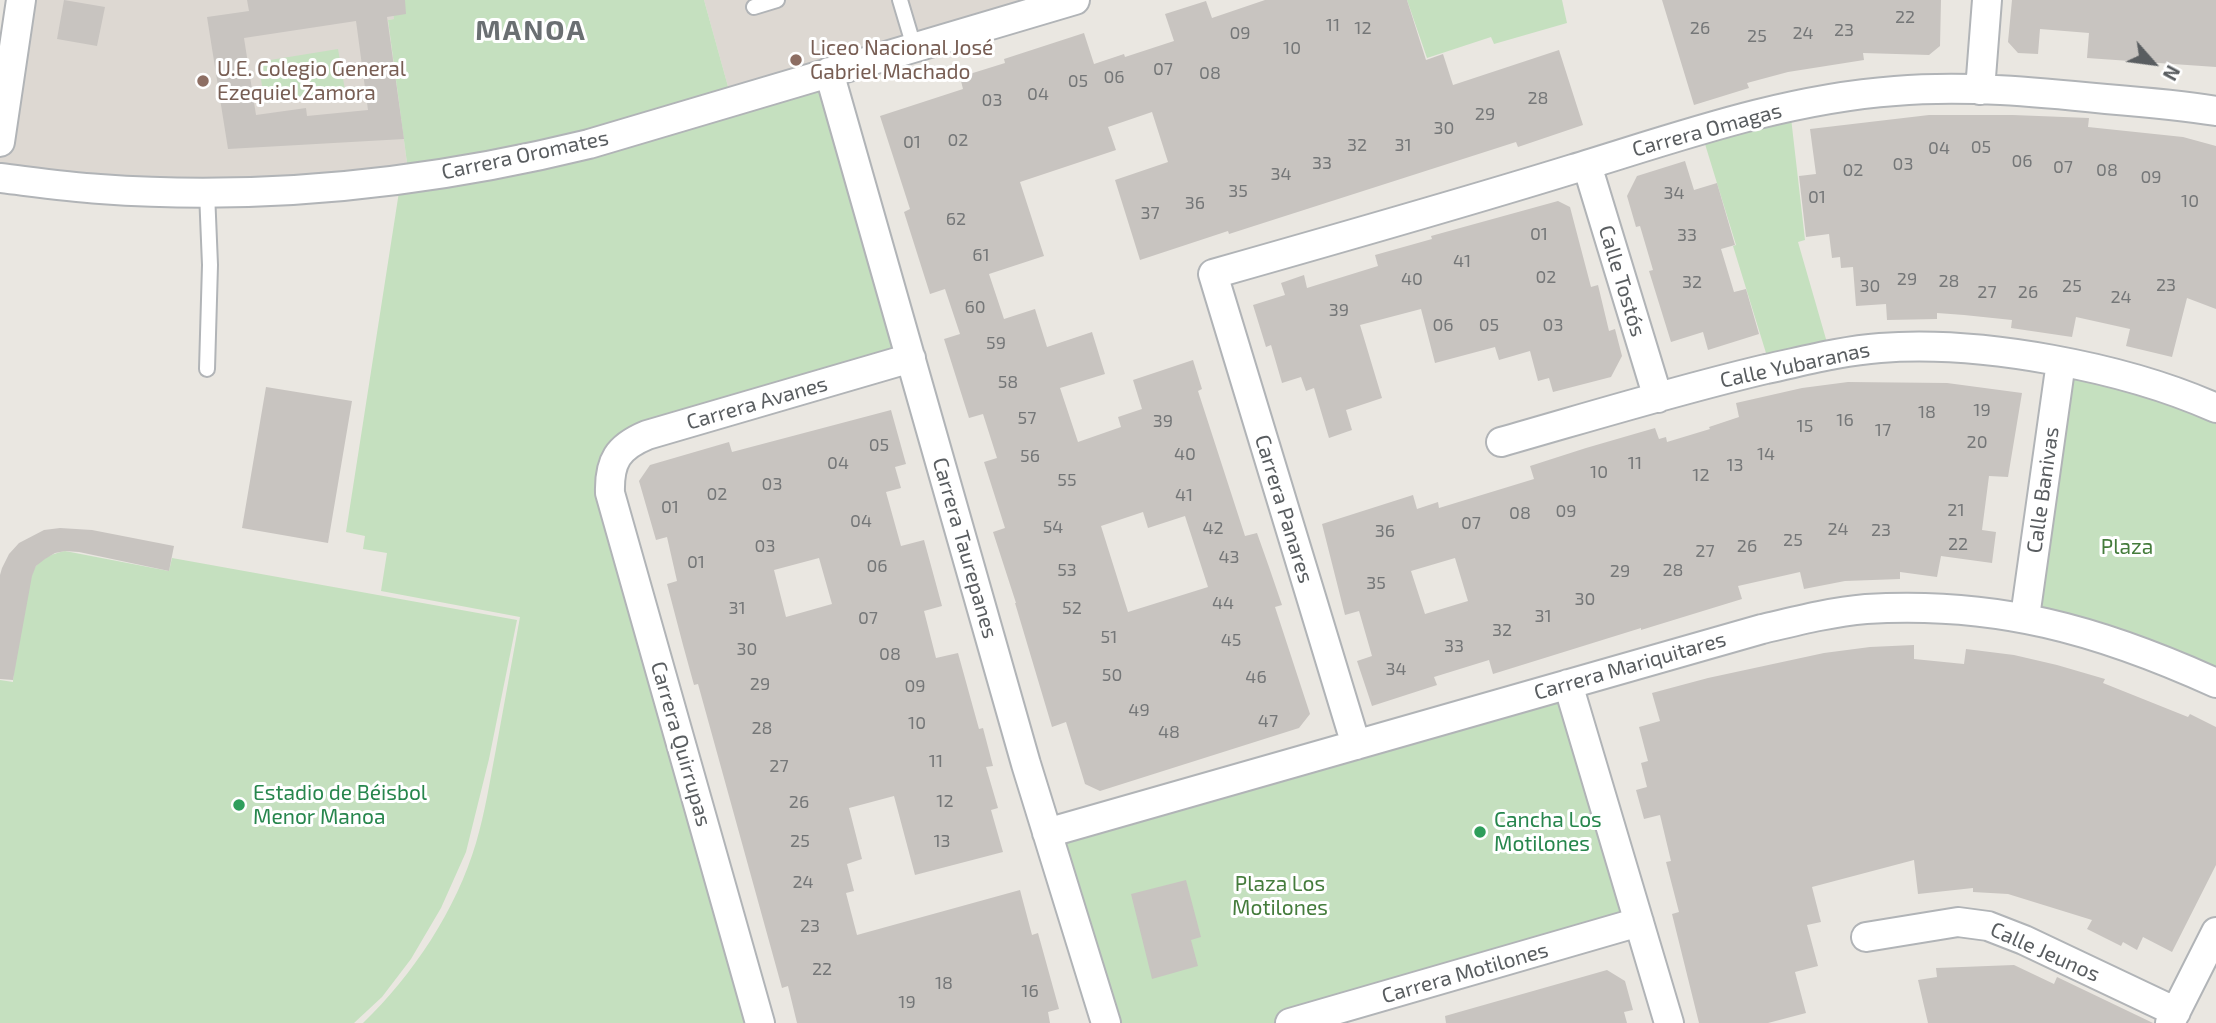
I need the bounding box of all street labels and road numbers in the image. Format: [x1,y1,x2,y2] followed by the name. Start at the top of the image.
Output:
[1629,98,1785,162] street label: Carrera Omagas
[439,125,611,185] street label: Carrera Oromates
[1593,222,1651,340] street label: Calle Tostós
[1718,337,1872,393] street label: Calle Yubaranas
[684,371,830,435] street label: Carrera Avanes
[2022,425,2064,555] street label: Calle Banivas
[1249,432,1319,586] street label: Carrera Panares
[927,455,1003,641] street label: Carrera Taurepanes
[1531,627,1729,705] street label: Carrera Mariquitares
[645,659,717,829] street label: Carrera Quirrupas
[1986,917,2104,987] street label: Calle Jeunos
[1379,937,1551,1009] street label: Carrera Motilones

